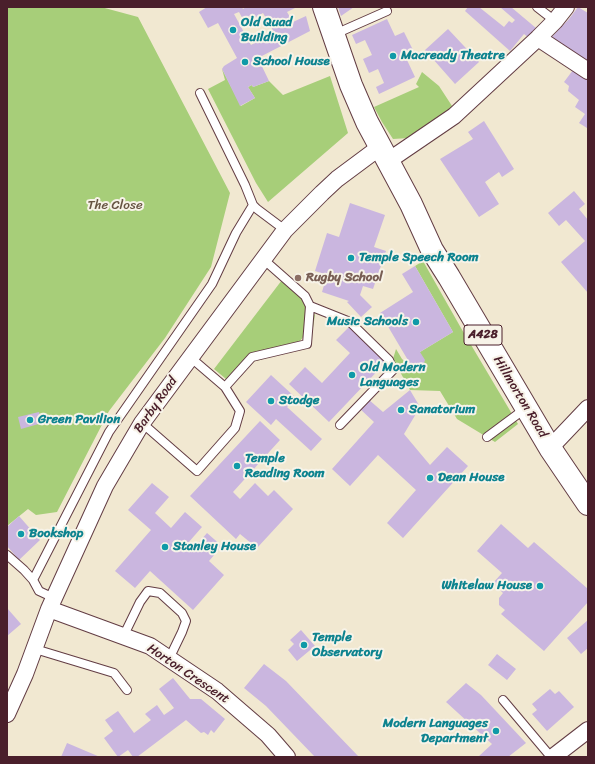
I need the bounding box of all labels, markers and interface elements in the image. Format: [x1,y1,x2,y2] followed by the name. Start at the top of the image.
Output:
[241,15,292,46] place label: Old Quad Building
[228,25,238,35] marker: Old Quad Building
[401,48,505,64] place label: Macready Theatre
[388,51,398,61] marker: Macready Theatre
[253,54,330,70] place label: School House
[240,57,250,67] marker: School House
[87,198,143,214] park label: The Close
[359,250,479,266] place label: Temple Speech Room
[346,253,356,263] marker: Temple Speech Room
[306,270,383,286] place label: Rugby School
[293,273,303,283] marker: Rugby School
[327,314,408,330] place label: Music Schools
[411,317,421,327] marker: Music Schools
[464,325,502,345] road number: A428
[489,353,551,441] street label: Hillmorton Road
[360,360,425,391] place label: Old Modern Languages
[347,370,357,380] marker: Old Modern Languages
[131,374,181,436] street label: Barby Road
[279,393,320,409] place label: Stodge
[266,396,276,406] marker: Stodge
[409,402,475,418] place label: Sanatorium
[396,405,406,415] marker: Sanatorium
[38,412,120,428] place label: Green Pavilion
[25,415,35,425] marker: Green Pavilion
[245,451,325,482] place label: Temple Reading Room
[232,461,242,471] marker: Temple Reading Room
[438,470,504,486] place label: Dean House
[425,473,435,483] marker: Dean House
[29,526,83,542] place label: Bookshop
[16,529,26,539] marker: Bookshop
[173,539,256,555] place label: Stanley House
[160,542,170,552] marker: Stanley House
[442,578,532,594] place label: Whitelaw House
[535,581,545,591] marker: Whitelaw House
[312,630,382,661] place label: Temple Observatory
[299,640,309,650] marker: Temple Observatory
[144,641,232,707] street label: Horton Crescent
[383,716,488,747] place label: Modern Languages Department
[491,726,501,736] marker: Modern Languages Department

